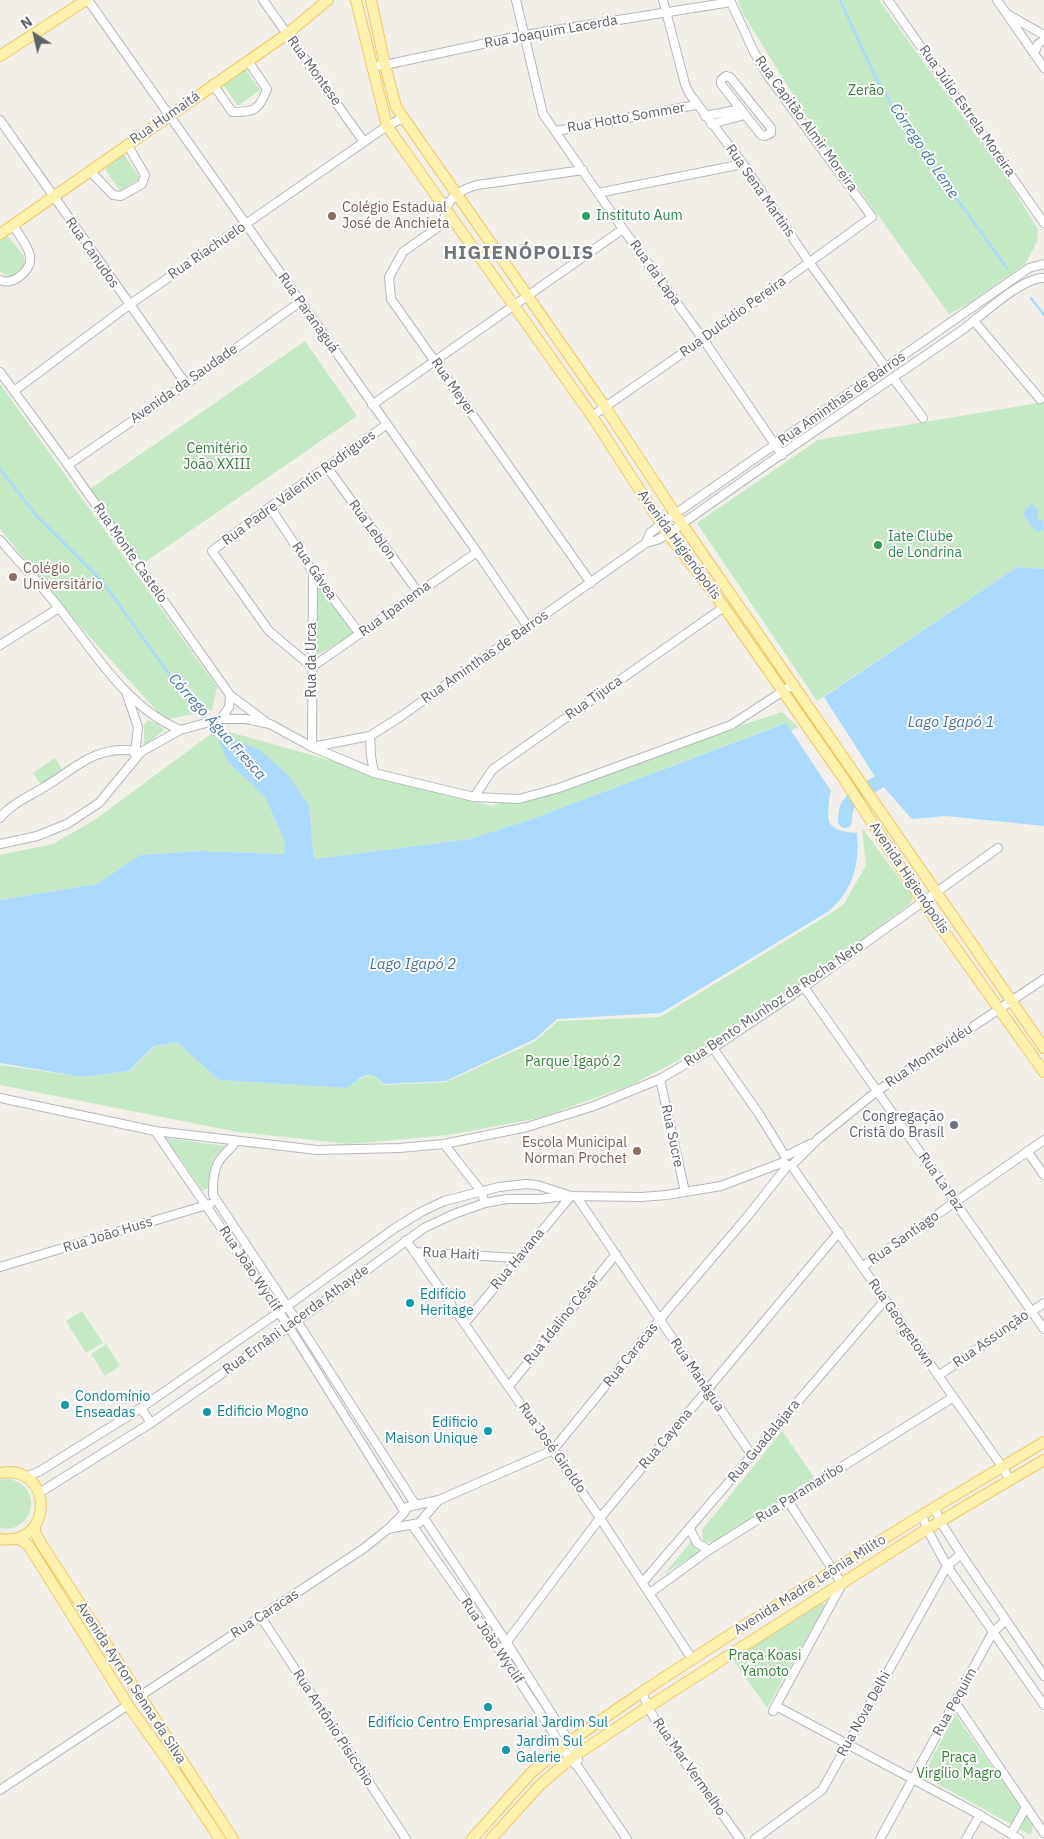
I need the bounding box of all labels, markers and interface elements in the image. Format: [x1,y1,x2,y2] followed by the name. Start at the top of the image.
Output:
[10,10,60,60] north arrow
[17,12,36,33] text: N
[483,12,619,52] street label: Rua Joaquim Lacerda
[283,33,345,109] street label: Rua Montese
[915,42,1019,180] street label: Rua Júlio Estrela Moreira
[751,53,861,195] street label: Rua Capitão Almir Moreira
[848,83,884,99] park label: Zerão
[127,88,203,148] street label: Rua Humaitá
[566,99,686,137] street label: Rua Hotto Sommer
[886,100,962,202] water label: Córrego do Leme
[722,141,798,241] street label: Rua Sena Martins
[342,200,449,232] place label: Colégio Estadual José de Anchieta
[596,208,683,224] place label: Instituto Aum
[326,210,338,222] marker: Colégio Estadual José de Anchieta
[580,210,592,222] marker: Instituto Aum
[61,214,123,292] street label: Rua Canudos
[165,219,249,283] street label: Rua Riachuelo
[626,237,684,309] street label: Rua da Lapa
[442,243,596,265] district label: HIGIENÓPOLIS
[274,270,342,356] street label: Rua Paranaguá
[677,273,789,361] street label: Rua Dulcídio Pereira
[127,341,241,427] street label: Avenida da Saudade
[775,349,909,449] street label: Rua Aminthas de Barros
[427,355,479,419] street label: Rua Meyer
[219,427,379,549] street label: Rua Padre Valentin Rodrigues
[183,441,251,474] park label: Cemitério João XXIII
[634,487,724,603] street label: Avenida Higienópolis
[345,497,399,563] street label: Rua Leblon
[89,500,171,606] street label: Rua Monte Castelo
[888,529,962,562] place label: Iate Clube de Londrina
[288,539,340,603] street label: Rua Gávea
[872,539,884,551] marker: Iate Clube de Londrina
[23,561,103,594] place label: Colégio Universitário
[7,571,19,583] marker: Colégio Universitário
[356,577,434,641] street label: Rua Ipanema
[418,607,552,707] street label: Rua Aminthas de Barros
[304,622,320,698] street label: Rua da Urca
[165,670,269,784] water label: Córrego Água Fresca
[562,672,626,724] street label: Rua Tijuca
[908,714,994,732] water label: Lago Igapó 1
[865,819,953,937] street label: Avenida Higienópolis
[681,938,867,1070] street label: Rua Bento Munhoz da Rocha Neto
[370,956,456,974] water label: Lago Igapó 2
[882,1021,976,1091] street label: Rua Montevidéu
[525,1054,621,1070] park label: Parque Igapó 2
[657,1103,687,1169] street label: Rua Sucre
[849,1109,944,1142] place label: Congregação Cristã do Brasil
[948,1119,960,1131] marker: Congregação Cristã do Brasil
[522,1135,627,1168] place label: Escola Municipal Norman Prochet
[631,1145,643,1157] marker: Escola Municipal Norman Prochet
[915,1149,967,1215] street label: Rua La Paz
[865,1208,943,1268] street label: Rua Santiago
[61,1213,155,1257] street label: Rua João Huss
[215,1223,285,1315] street label: Rua João Wyclif
[488,1225,548,1293] street label: Rua Havana
[422,1244,480,1264] street label: Rua Haiti
[220,1261,372,1379] street label: Rua Ernâni Lacerda Athayde
[521,1272,603,1368] street label: Rua Idalino César
[864,1276,938,1370] street label: Rua Georgetown
[420,1287,474,1320] place label: Edifício Heritage
[404,1297,416,1309] marker: Edifício Heritage
[950,1307,1032,1371] street label: Rua Assunção
[600,1319,662,1391] street label: Rua Caracas
[666,1335,728,1415] street label: Rua Manágua
[75,1389,150,1421] place label: Condomínio Enseadas
[724,1396,804,1486] street label: Rua Guadalajara
[59,1399,71,1411] marker: Condomínio Enseadas
[515,1400,589,1496] street label: Rua José Giroldo
[217,1404,309,1420] place label: Edificio Mogno
[636,1405,696,1473] street label: Rua Cayena
[201,1406,213,1418] marker: Edificio Mogno
[385,1415,478,1448] place label: Edificio Maison Unique
[482,1425,494,1437] marker: Edificio Maison Unique
[753,1459,847,1527] street label: Rua Paramaribo
[731,1531,889,1639] street label: Avenida Madre Leônia Milito
[228,1586,302,1642] street label: Rua Caracas
[457,1595,527,1687] street label: Rua João Wyclif
[72,1599,190,1767] street label: Avenida Ayrton Senna da Silva
[729,1648,801,1680] park label: Praça Koasi Yamoto
[929,1665,981,1739] street label: Rua Pequim
[289,1667,377,1789] street label: Rua Antônio Pisicchio
[834,1668,894,1760] street label: Rua Nova Delhi
[482,1701,494,1713] marker: Edifício Centro Empresarial Jardim Sul
[368,1715,608,1731] place label: Edifício Centro Empresarial Jardim Sul
[649,1715,729,1819] street label: Rua Mar Vermelho
[516,1734,583,1766] place label: Jardim Sul Galerie
[500,1744,512,1756] marker: Jardim Sul Galerie
[916,1750,1002,1782] park label: Praça Virgílio Magro

